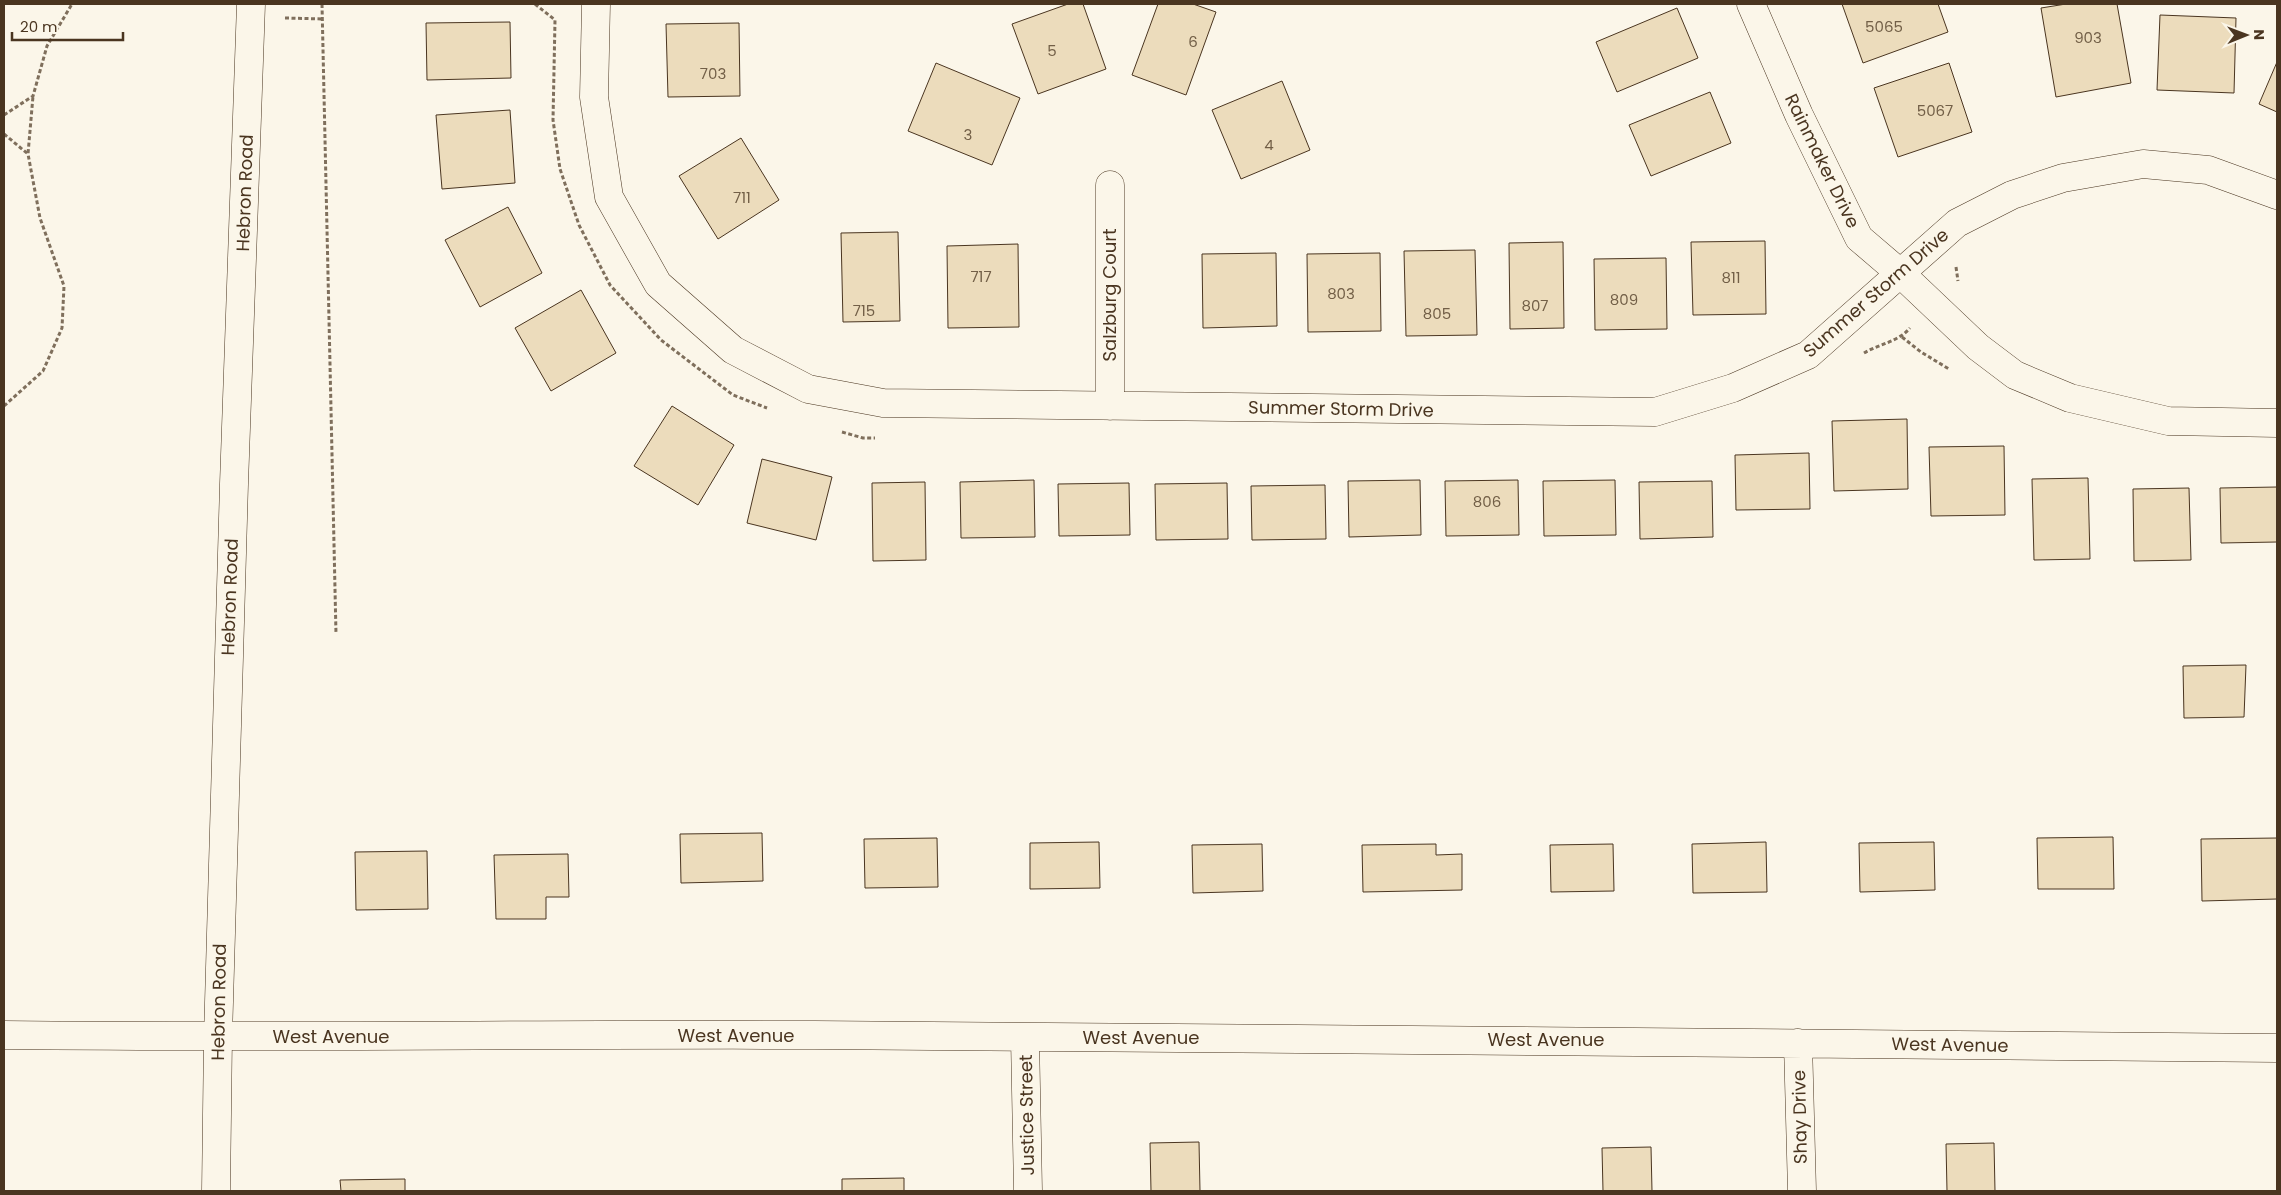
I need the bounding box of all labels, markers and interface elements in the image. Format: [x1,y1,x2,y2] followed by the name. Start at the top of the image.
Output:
[12,10,124,42] scale bar
[2221,10,2271,60] north arrow
[20,16,58,37] text: 20 m
[1865,16,1903,37] house number: 5065
[2074,27,2102,48] house number: 903
[2249,29,2269,40] text: N
[1188,31,1198,52] house number: 6
[1047,40,1057,61] house number: 5
[700,63,726,84] house number: 703
[1779,89,1866,232] street label: Rainmaker Drive
[1917,100,1953,121] house number: 5067
[964,124,972,145] house number: 3
[230,134,259,252] street label: Hebron Road
[1264,134,1274,155] house number: 4
[733,187,751,208] house number: 711
[1797,222,1954,363] street label: Summer Storm Drive
[1097,229,1122,361] street label: Salzburg Court
[970,266,992,287] house number: 717
[1721,267,1741,288] house number: 811
[1327,283,1355,304] house number: 803
[1610,289,1638,310] house number: 809
[1521,295,1549,316] house number: 807
[853,300,875,321] house number: 715
[1423,303,1451,324] house number: 805
[1248,394,1434,423] street label: Summer Storm Drive
[1473,491,1501,512] house number: 806
[215,538,244,656] street label: Hebron Road
[205,943,232,1061] street label: Hebron Road
[677,1023,795,1048] street label: West Avenue
[272,1024,390,1049] street label: West Avenue
[1082,1025,1200,1050] street label: West Avenue
[1487,1027,1605,1052] street label: West Avenue
[1891,1031,2009,1058] street label: West Avenue
[1013,1054,1040,1176] street label: Justice Street
[1786,1070,1813,1164] street label: Shay Drive

